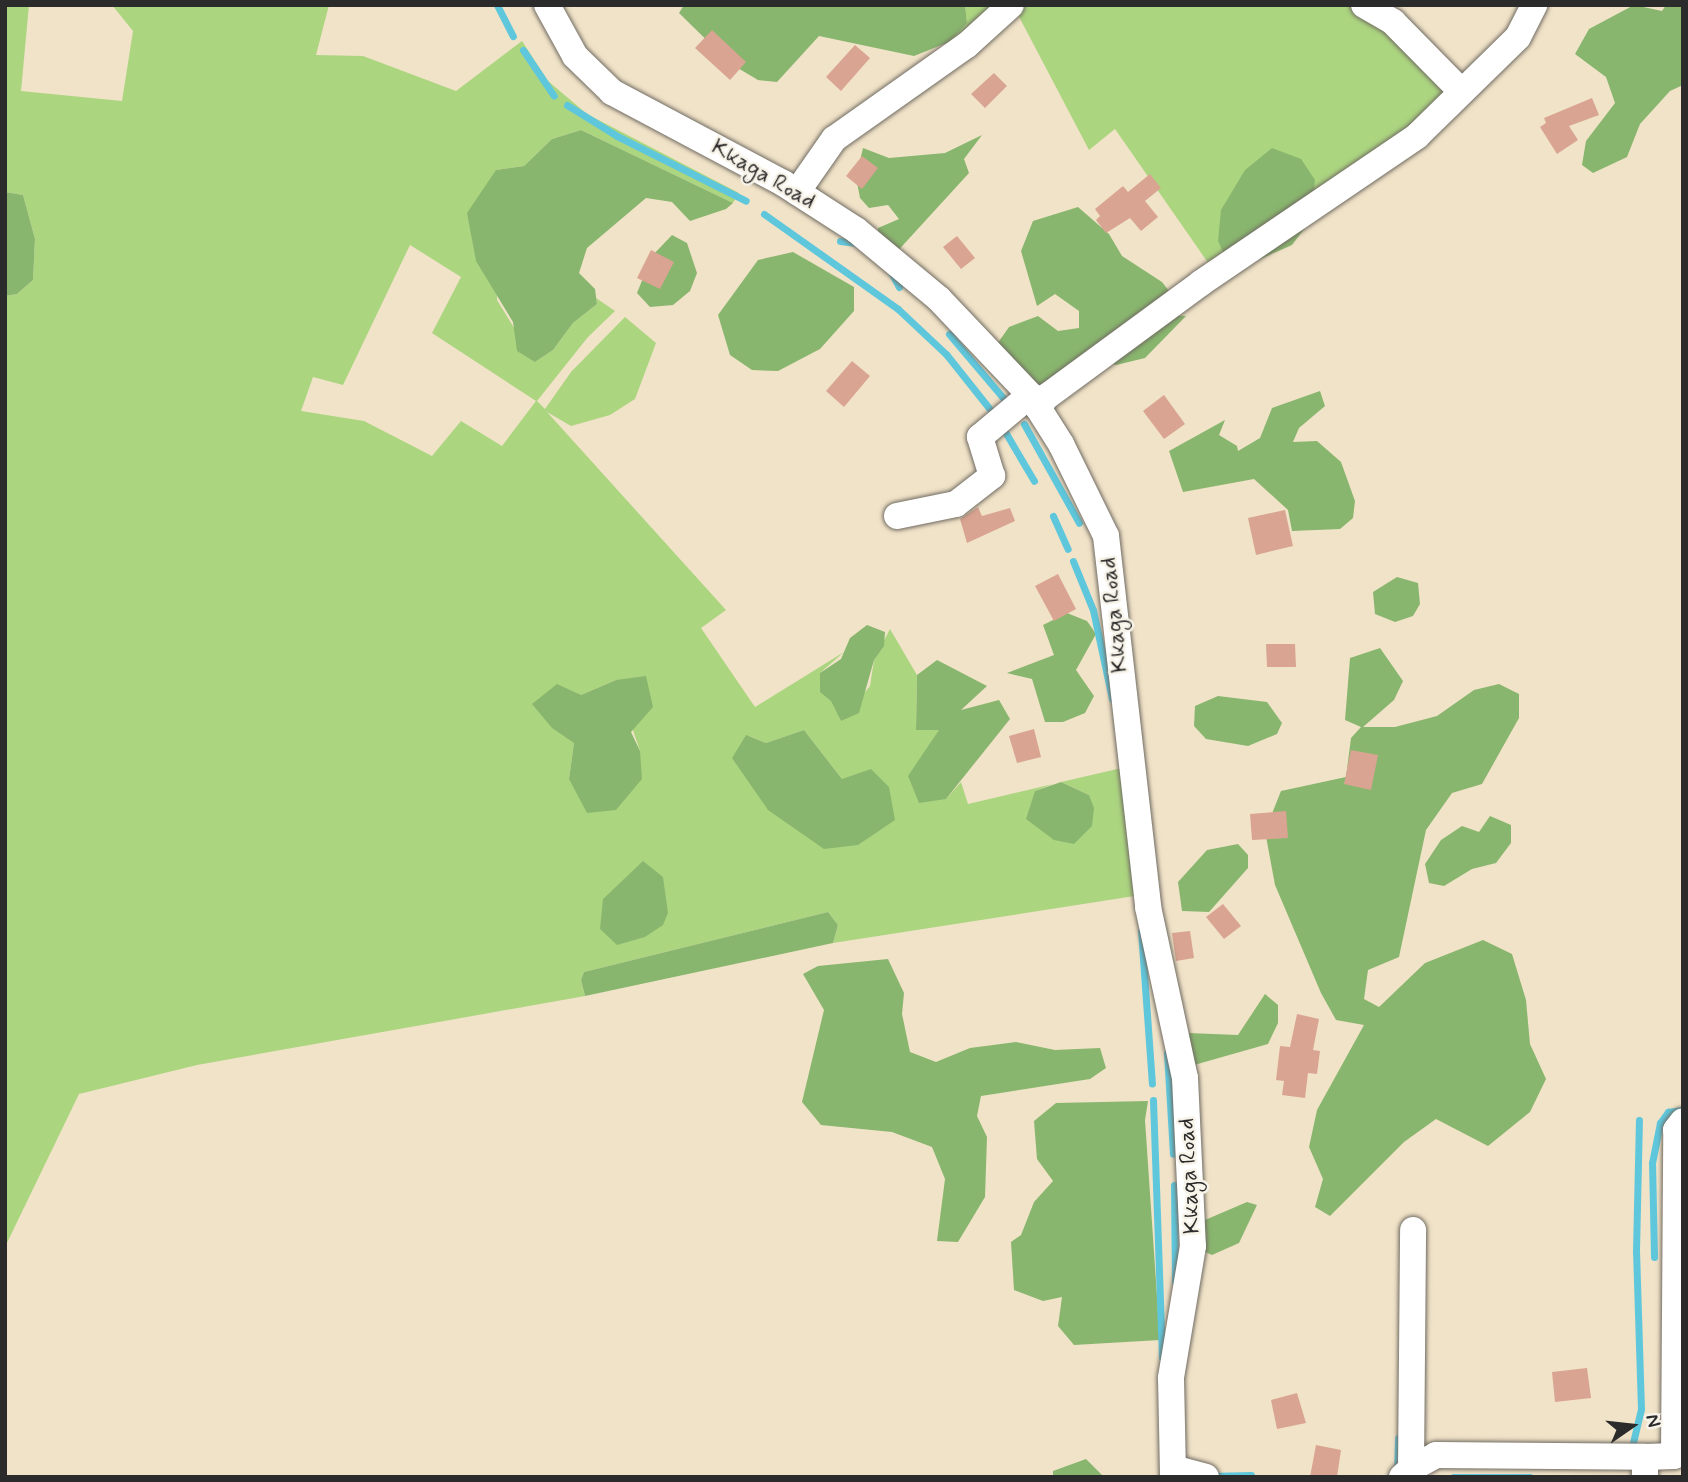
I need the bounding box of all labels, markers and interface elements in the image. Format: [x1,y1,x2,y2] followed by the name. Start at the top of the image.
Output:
[706,134,820,216] street label: Kkaga Road
[1095,556,1135,674] street label: Kkaga Road
[1173,1117,1207,1235] street label: Kkaga Road
[1597,1391,1667,1461] north arrow
[1639,1412,1667,1430] text: N

